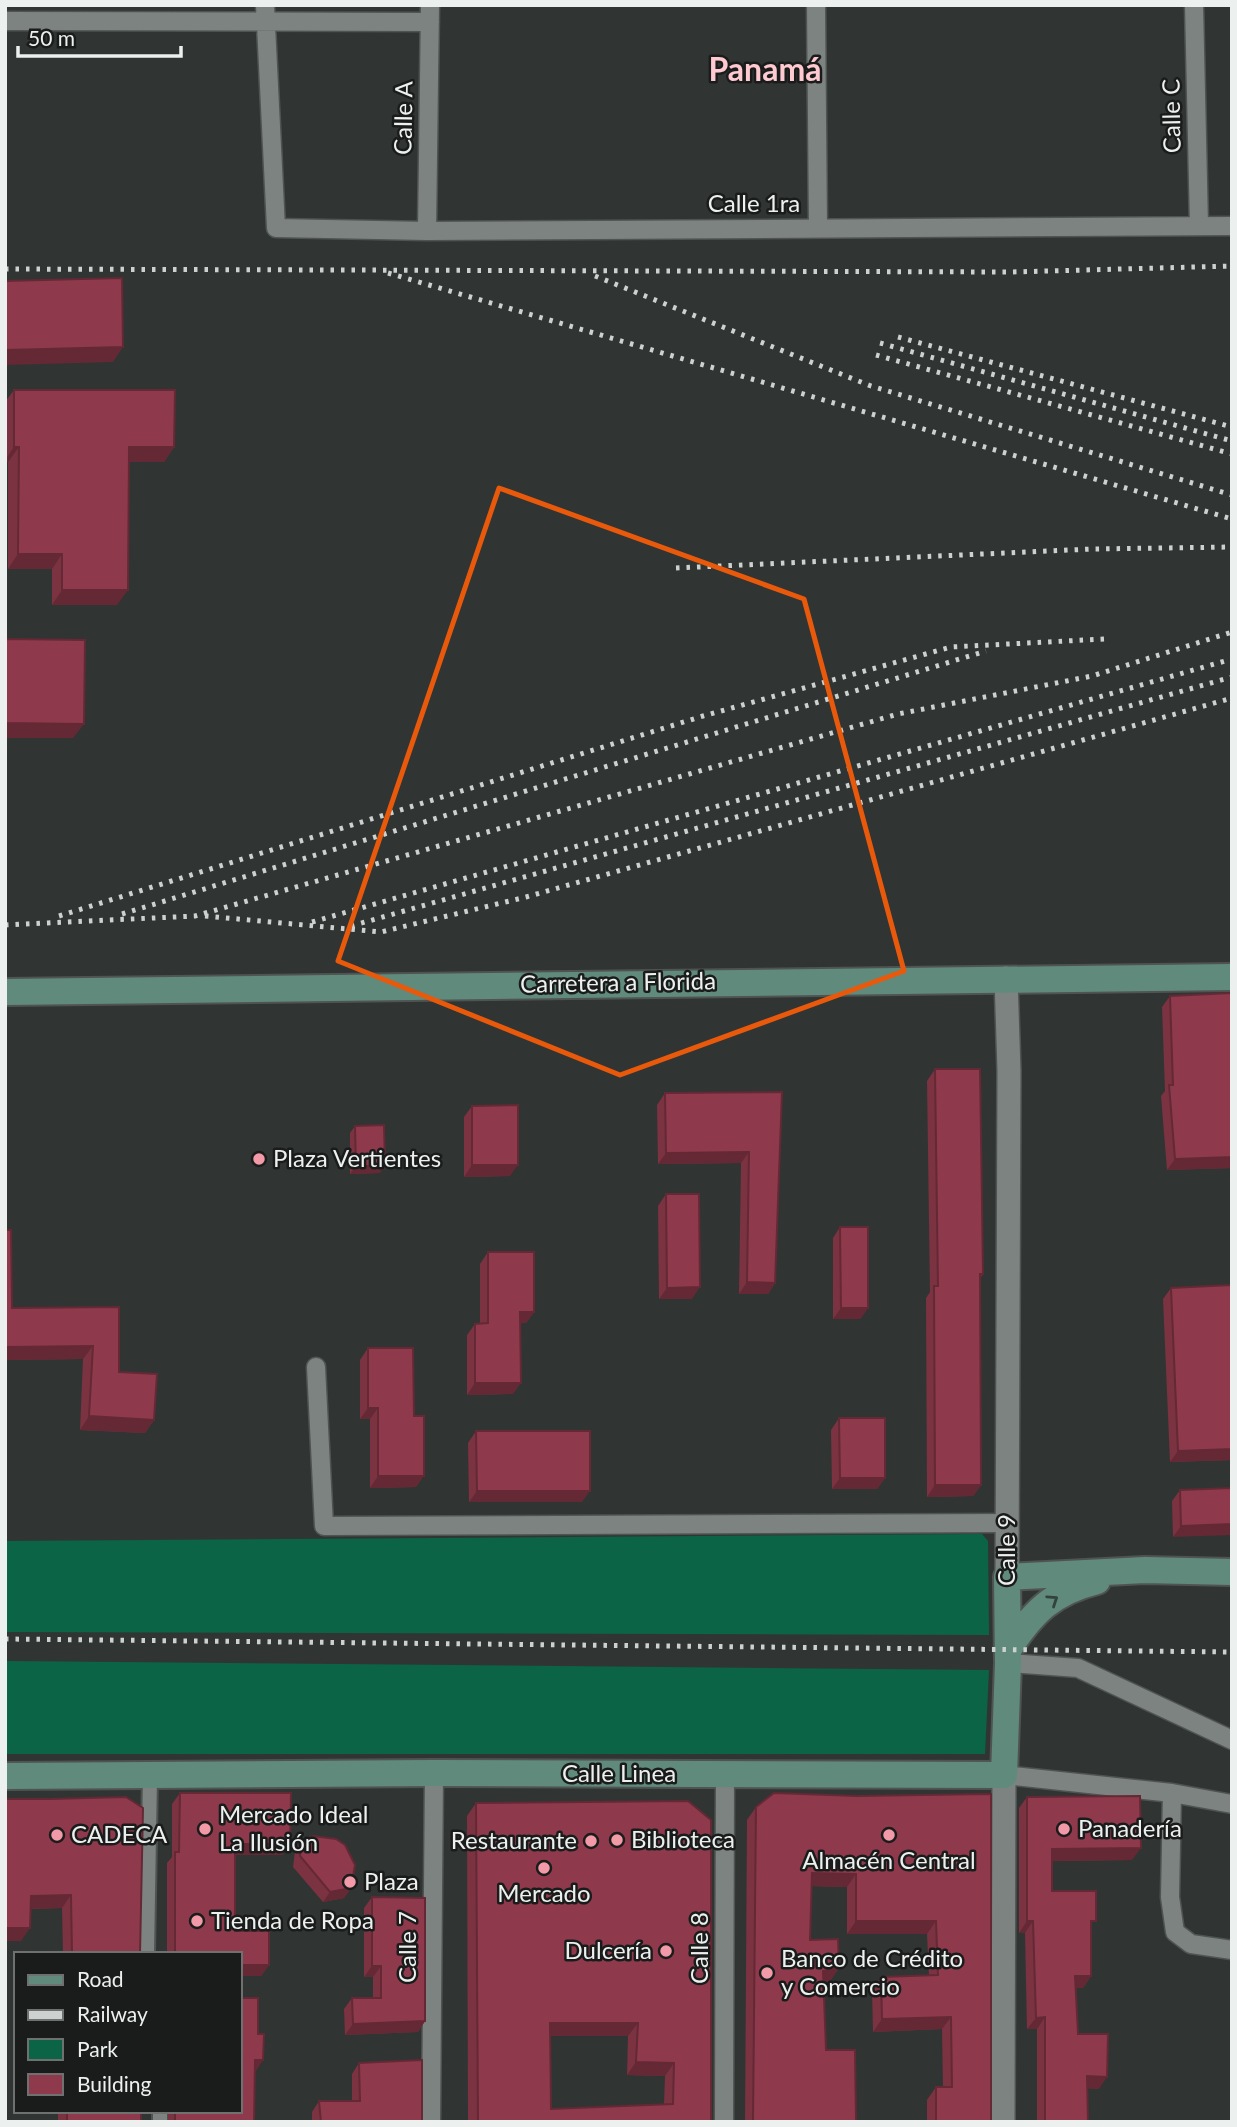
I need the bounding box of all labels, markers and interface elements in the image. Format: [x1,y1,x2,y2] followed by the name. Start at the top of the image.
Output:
[18,14,180,58] scale bar
[28,25,75,50] text: 50 m
[709,49,821,88] district label: Panamá
[1155,79,1186,153] street label: Calle C
[387,80,418,155] street label: Calle A
[708,188,800,217] street label: Calle 1ra
[520,965,716,998] street label: Carretera a Florida
[273,1143,441,1172] place label: Plaza Vertientes
[251,1151,267,1167] marker: Plaza Vertientes
[991,1514,1020,1586] street label: Calle 9
[1045,1596,1058,1608] one-way arrow
[562,1758,676,1787] street label: Calle Linea
[219,1799,368,1856] place label: Mercado Ideal La Ilusión
[1078,1813,1182,1842] place label: Panadería
[71,1819,168,1848] place label: CADECA
[197,1821,213,1837] marker: Mercado Ideal La Ilusión
[1056,1821,1072,1837] marker: Panadería
[631,1824,735,1853] place label: Biblioteca
[451,1825,577,1854] place label: Restaurante
[49,1827,65,1843] marker: CADECA
[881,1827,897,1843] marker: Almacén Central
[609,1832,625,1848] marker: Biblioteca
[583,1833,599,1849] marker: Restaurante
[802,1845,976,1874] place label: Almacén Central
[536,1860,552,1876] marker: Mercado
[364,1866,419,1895] place label: Plaza
[342,1874,358,1890] marker: Plaza
[497,1878,591,1907] place label: Mercado
[211,1905,374,1934] place label: Tienda de Ropa
[392,1911,421,1983] street label: Calle 7
[684,1912,713,1984] street label: Calle 8
[189,1913,205,1929] marker: Tienda de Ropa
[565,1935,652,1964] place label: Dulcería
[658,1943,674,1959] marker: Dulcería
[781,1943,963,2000] place label: Banco de Crédito y Comercio
[14,1952,242,2113] legend
[759,1965,775,1981] marker: Banco de Crédito y Comercio
[77,1966,124,1991] text: Road
[77,2001,148,2026] text: Railway
[77,2036,118,2061] text: Park
[77,2071,152,2096] text: Building

